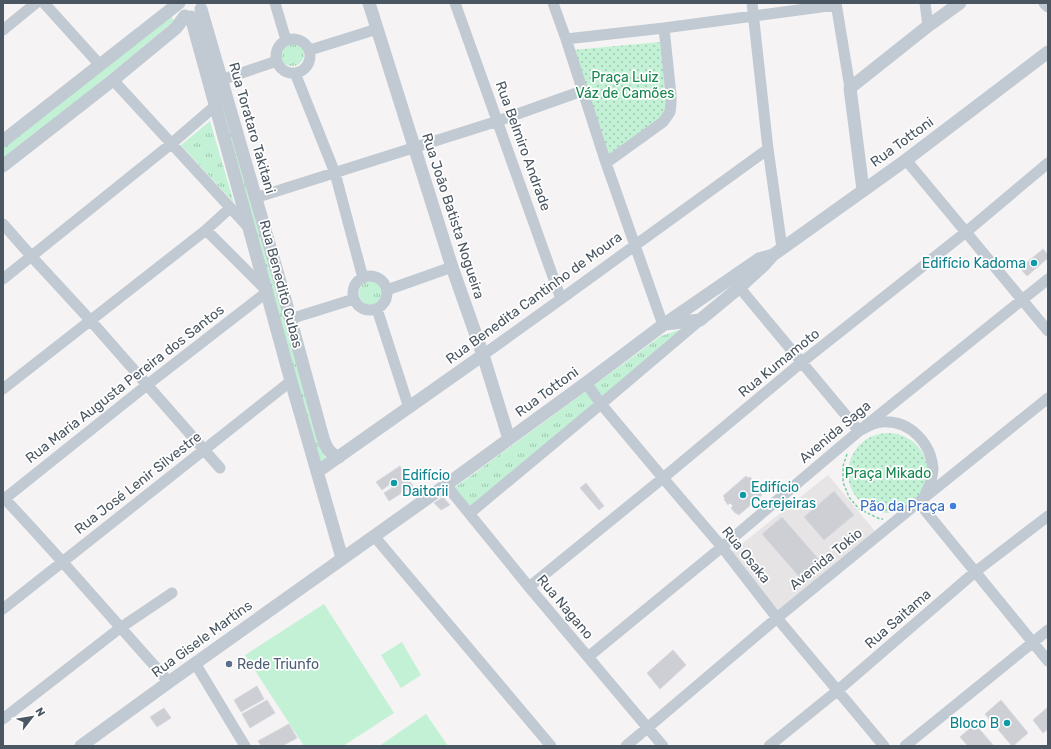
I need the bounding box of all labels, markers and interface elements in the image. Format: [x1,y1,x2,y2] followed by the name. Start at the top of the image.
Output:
[225,60,279,196] street label: Rua Torataro Takitani
[576,69,674,102] park label: Praça Luiz Váz de Camões
[492,79,554,213] street label: Rua Belmiro Andrade
[867,113,937,171] street label: Rua Tottoni
[418,131,488,301] street label: Rua João Batista Nogueira
[256,218,306,350] street label: Rua Benedito Cubas
[443,228,625,368] street label: Rua Benedita Cantinho de Moura
[922,255,1026,272] place label: Edifício Kadoma
[1029,258,1039,268] marker: Edifício Kadoma
[22,301,228,467] street label: Rua Maria Augusta Pereira dos Santos
[735,325,823,401] street label: Rua Kumamoto
[512,363,582,421] street label: Rua Tottoni
[796,397,874,467] street label: Avenida Saga
[71,428,205,538] street label: Rua José Lenir Silvestre
[845,465,931,482] park label: Praça Mikado
[402,467,450,500] place label: Edifício Daitorii
[389,478,399,488] marker: Edifício Daitorii
[751,479,816,512] place label: Edifício Cerejeiras
[738,490,748,500] marker: Edifício Cerejeiras
[860,498,945,515] place label: Pão da Praça
[948,501,958,511] marker: Pão da Praça
[718,523,774,587] street label: Rua Osaka
[786,524,866,594] street label: Avenida Tokio
[533,571,597,643] street label: Rua Nagano
[861,586,935,652] street label: Rua Saitama
[148,597,256,681] street label: Rua Gisele Martins
[237,656,319,673] place label: Rede Triunfo
[224,659,234,669] marker: Rede Triunfo
[12,697,52,737] north arrow
[33,705,48,719] text: N
[950,715,999,732] place label: Bloco B
[1002,718,1012,728] marker: Bloco B

